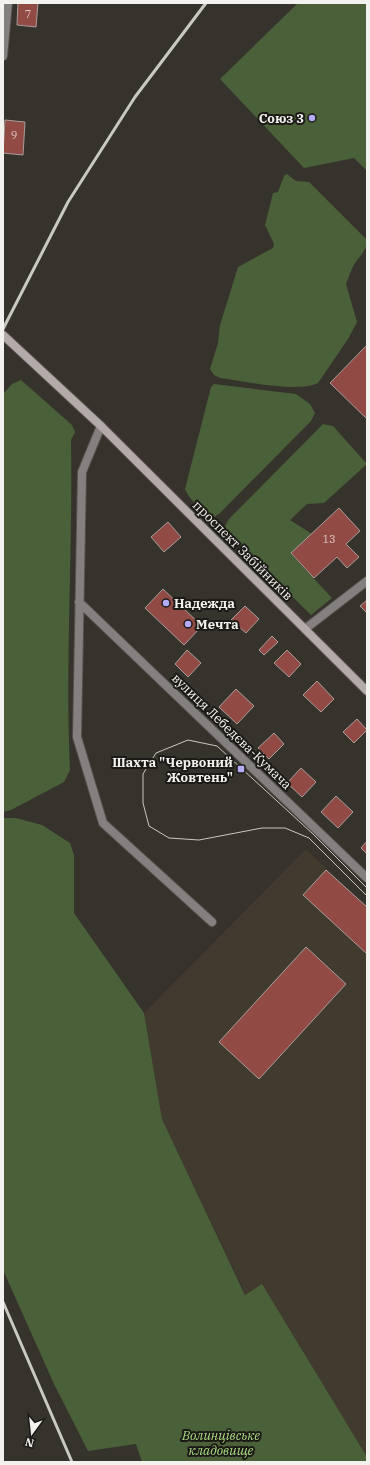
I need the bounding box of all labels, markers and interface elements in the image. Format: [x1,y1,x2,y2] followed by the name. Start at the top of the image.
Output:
[25,7,31,21] house number: 7
[259,110,304,127] place label: Союз 3
[307,113,317,123] marker: Союз 3
[11,128,17,142] house number: 9
[189,497,296,604] street label: проспект Забійників
[322,532,336,546] house number: 13
[174,595,235,612] place label: Надежда
[161,598,171,608] marker: Надежда
[196,616,239,633] place label: Мечта
[183,619,193,629] marker: Мечта
[168,670,295,793] street label: вулиця Лебедєва-Кумача
[112,754,233,786] place label: Шахта "Червоний Жовтень"
[236,764,246,774] marker: Шахта "Червоний Жовтень"
[12,1413,52,1453] north arrow
[181,1427,260,1459] park label: Волинцівське кладовище
[23,1435,35,1451] text: N

